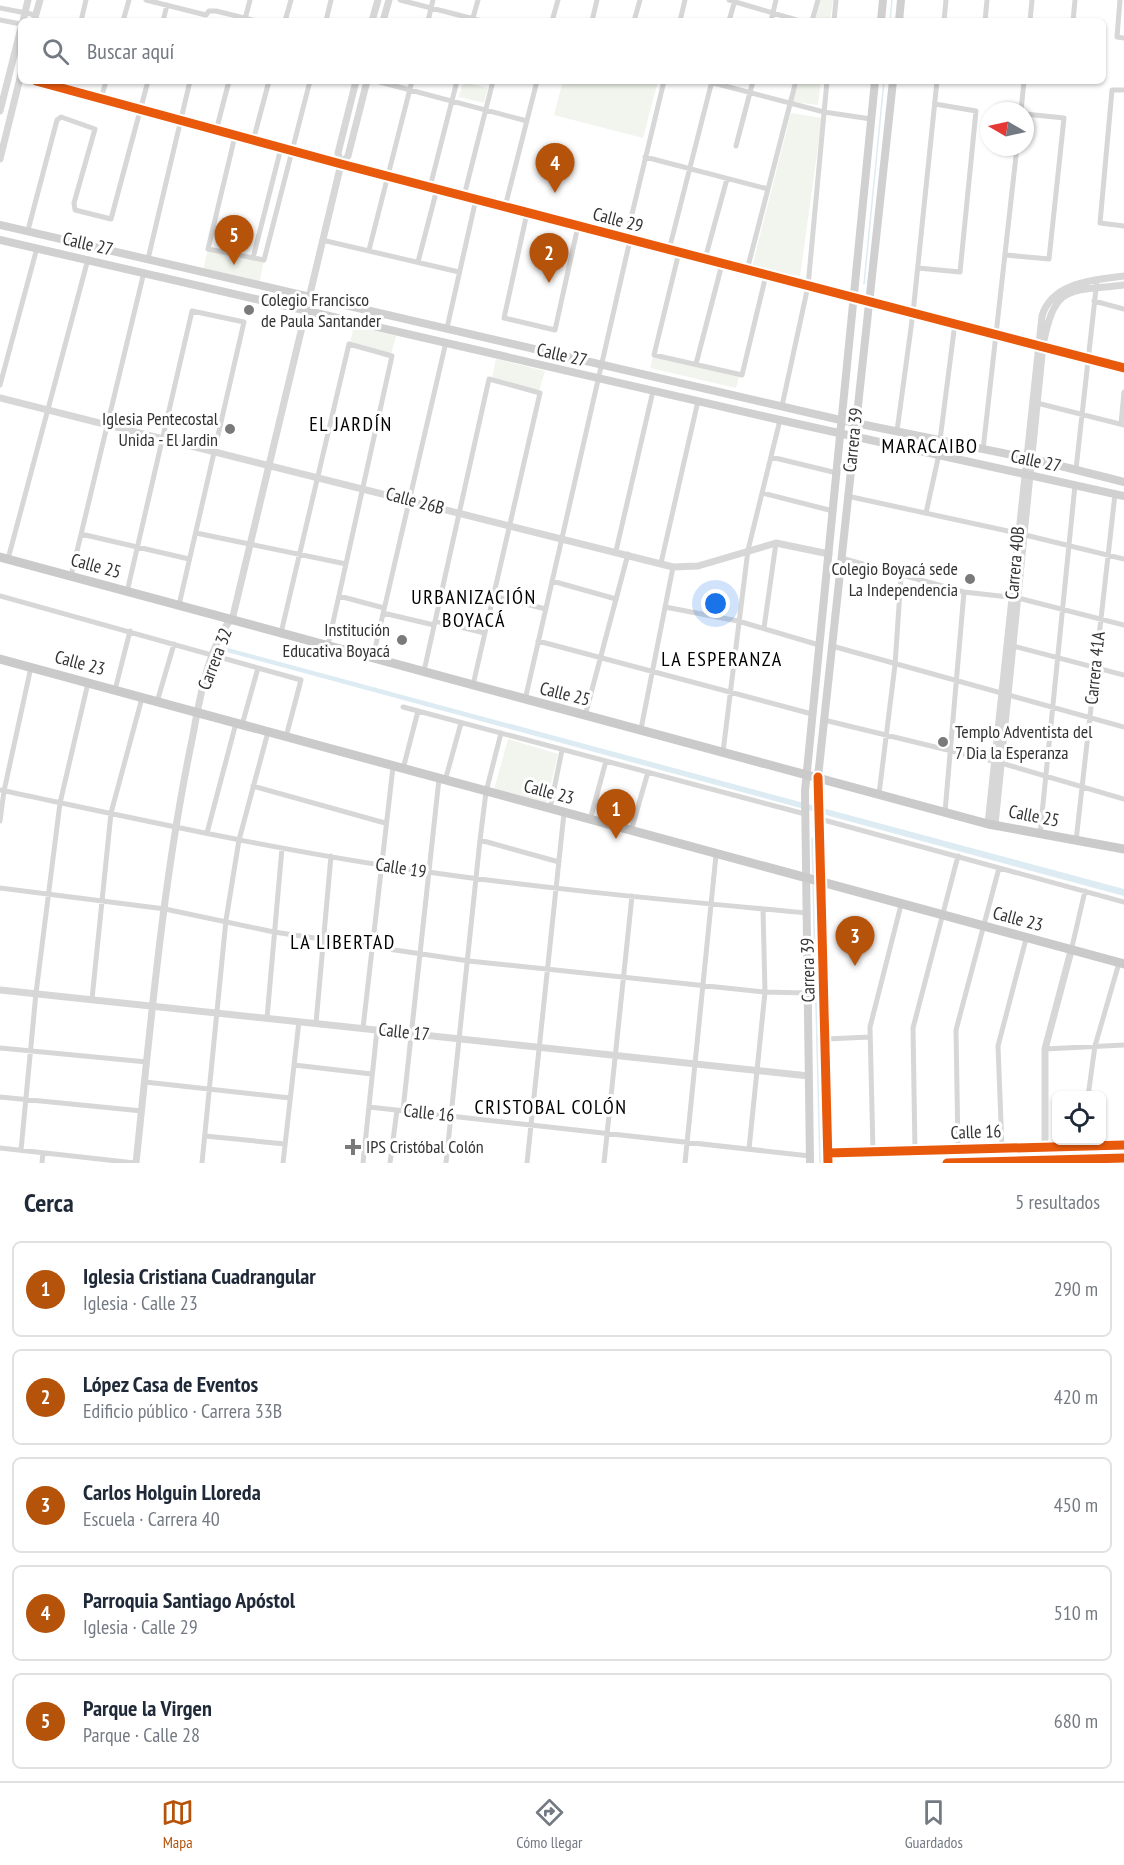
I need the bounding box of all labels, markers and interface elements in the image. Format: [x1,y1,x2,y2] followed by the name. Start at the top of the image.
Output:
[18,18,1106,84] search box
[39,35,72,68] icon: search
[87,37,174,65] text: Buscar aquí
[980,102,1034,156] north arrow
[536,144,574,193] pin: 4
[590,202,646,237] street label: Calle 29
[214,216,254,265] pin: 5
[61,227,116,260] street label: Calle 27
[530,234,568,283] pin: 2
[261,288,381,332] place label: Colegio Francisco de Paula Santander
[242,303,256,317] marker: Colegio Francisco de Paula Santander
[535,338,590,371] street label: Calle 27
[102,407,219,451] place label: Iglesia Pentecostal Unida - El Jardin
[838,407,867,473] street label: Carrera 39
[309,411,393,437] district label: EL JARDÍN
[223,422,237,436] marker: Iglesia Pentecostal Unida - El Jardin
[881,433,979,459] district label: MARACAIBO
[1009,444,1063,477] street label: Calle 27
[383,482,447,519] street label: Calle 26B
[1000,526,1029,600] street label: Carrera 40B
[68,548,124,583] street label: Calle 25
[832,557,958,601] place label: Colegio Boyacá sede La Independencia
[963,572,977,586] marker: Colegio Boyacá sede La Independencia
[411,584,537,633] district label: URBANIZACIÓN BOYACÁ
[701,589,730,618] your location
[283,618,390,662] place label: Institución Educativa Boyacá
[192,625,237,693] street label: Carrera 32
[1079,630,1110,706] street label: Carrera 41A
[395,633,409,647] marker: Institución Educativa Boyacá
[52,645,108,680] street label: Calle 23
[661,646,783,672] district label: LA ESPERANZA
[538,676,593,711] street label: Calle 25
[955,720,1093,764] place label: Templo Adventista del 7 Dia la Esperanza
[936,735,950,749] marker: Templo Adventista del 7 Dia la Esperanza
[521,774,577,809] street label: Calle 23
[596,790,636,839] pin: 1
[1007,799,1061,832] street label: Calle 25
[374,852,428,883] street label: Calle 19
[990,901,1046,936] street label: Calle 23
[836,916,874,966] pin: 3
[290,929,396,955] district label: LA LIBERTAD
[795,937,820,1003] street label: Carrera 39
[377,1017,431,1046] street label: Calle 17
[1052,1091,1106,1145] map controls
[1052,1091,1106,1145] button: locate
[475,1094,627,1120] district label: CRISTOBAL COLÓN
[402,1098,456,1127] street label: Calle 16
[950,1119,1002,1144] street label: Calle 16
[366,1135,484,1158] place label: IPS Cristóbal Colón
[344,1138,362,1156] marker: IPS Cristóbal Colón
[24,1186,74,1219] text: Cerca
[1015,1189,1100,1215] text: 5 resultados
[83,1262,316,1290] text: Iglesia Cristiana Cuadrangular
[41,1276,50,1302] text: 1
[1054,1276,1098,1302] text: 290 m
[83,1290,198,1316] text: Iglesia · Calle 23
[83,1370,258,1398] text: López Casa de Eventos
[41,1384,50,1410] text: 2
[1054,1384,1098,1410] text: 420 m
[83,1398,282,1424] text: Edificio público · Carrera 33B
[83,1478,261,1506] text: Carlos Holguin Lloreda
[41,1492,50,1518] text: 3
[1054,1492,1098,1518] text: 450 m
[83,1506,220,1532] text: Escuela · Carrera 40
[83,1586,295,1614] text: Parroquia Santiago Apóstol
[41,1600,50,1626] text: 4
[1054,1600,1098,1626] text: 510 m
[83,1614,198,1640] text: Iglesia · Calle 29
[83,1694,212,1722] text: Parque la Virgen
[41,1708,50,1734] text: 5
[1054,1708,1098,1734] text: 680 m
[83,1722,200,1748] text: Parque · Calle 28
[161,1796,194,1852] tab: Mapa
[516,1796,582,1852] tab: Cómo llegar
[905,1796,963,1852] tab: Guardados

